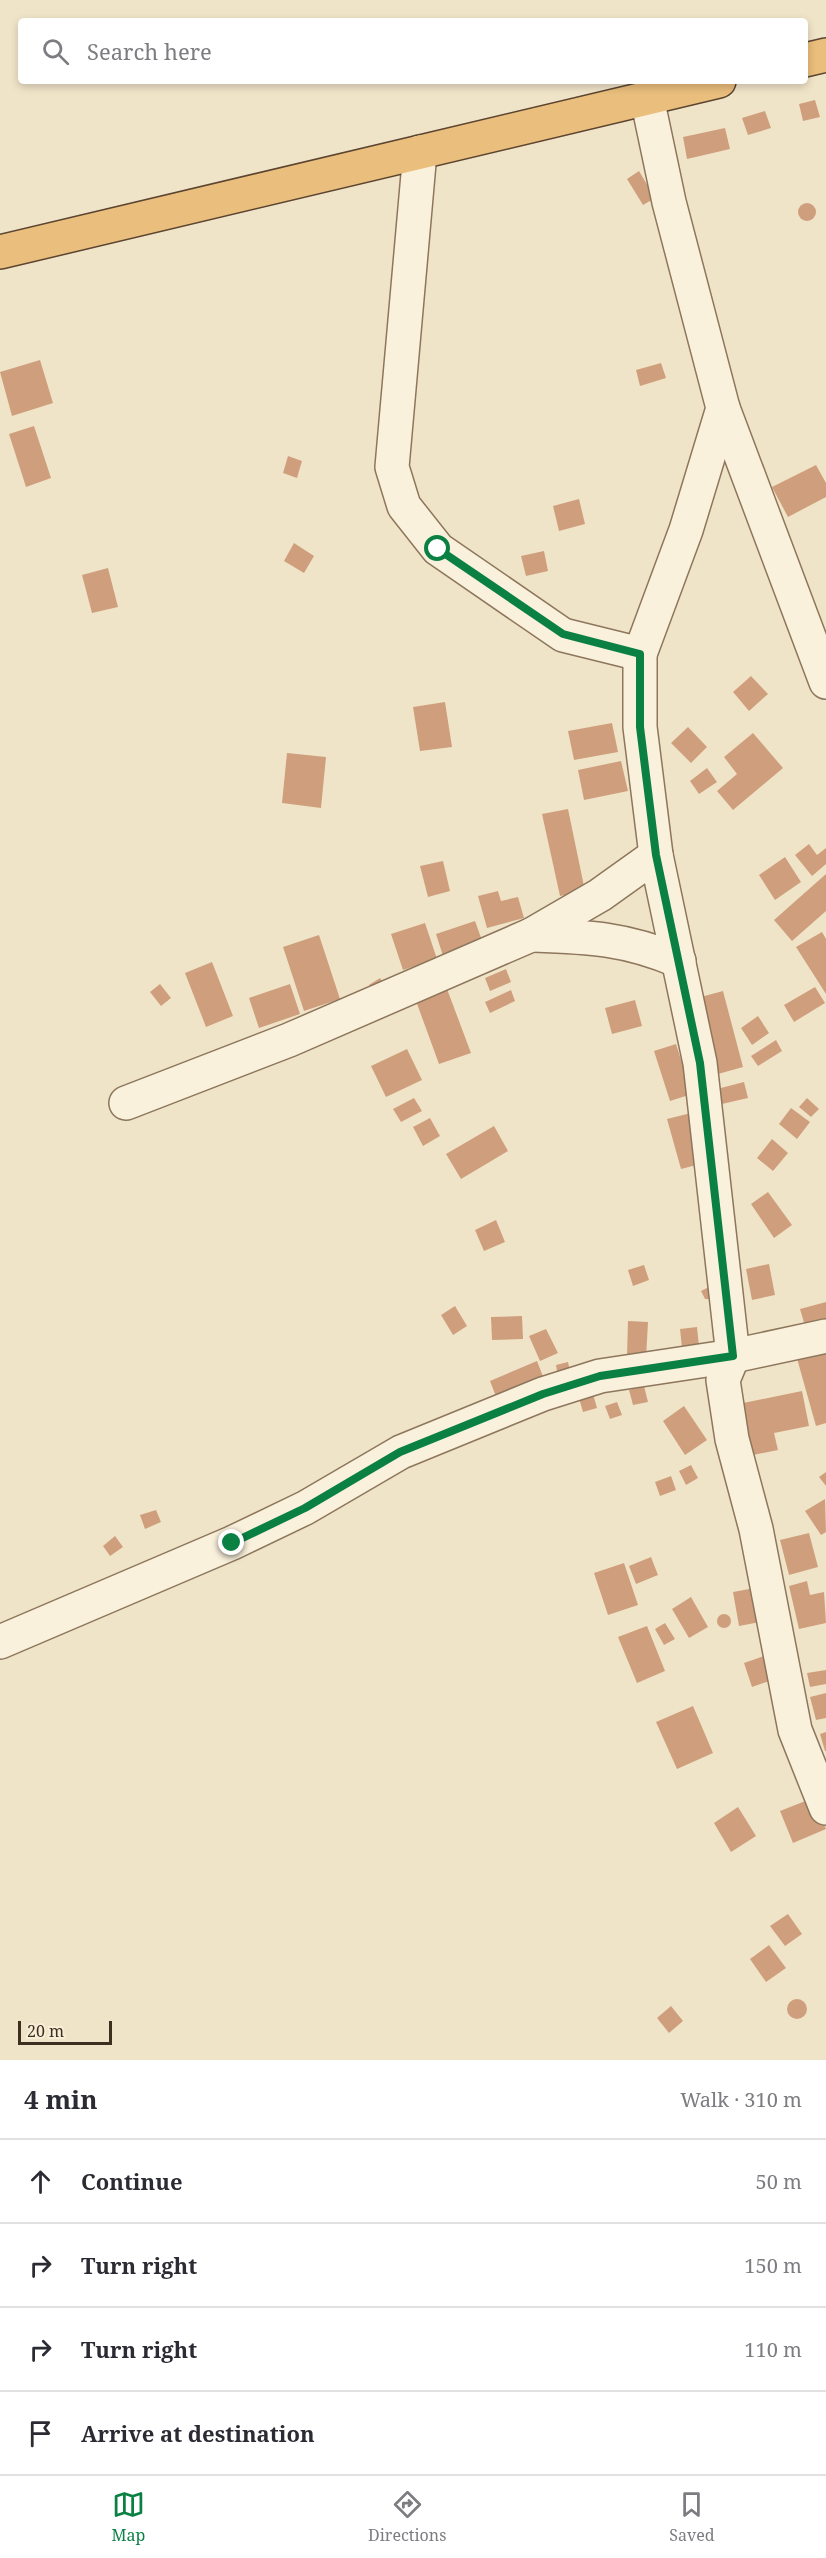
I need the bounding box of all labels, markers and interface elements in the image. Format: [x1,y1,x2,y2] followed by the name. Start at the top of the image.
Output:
[18,18,808,84] search box
[39,35,72,68] icon: search
[87,36,212,66] text: Search here
[424,535,450,561] route start
[218,1529,244,1555] route end
[18,2018,112,2046] scale bar
[27,2020,64,2042] text: 20 m
[24,2081,98,2117] text: 4 min
[680,2086,802,2113] text: Walk · 310 m
[24,2165,57,2198] icon: ahead
[81,2166,183,2196] text: Continue
[756,2168,802,2195] text: 50 m
[24,2249,57,2282] icon: right
[81,2250,197,2280] text: Turn right
[744,2252,802,2279] text: 150 m
[24,2333,57,2366] icon: right
[81,2334,197,2364] text: Turn right
[744,2336,802,2363] text: 110 m
[24,2417,57,2450] icon: arrive
[81,2418,315,2448] text: Arrive at destination
[111,2488,145,2546] tab: Map
[368,2488,446,2546] tab: Directions
[669,2488,715,2546] tab: Saved

